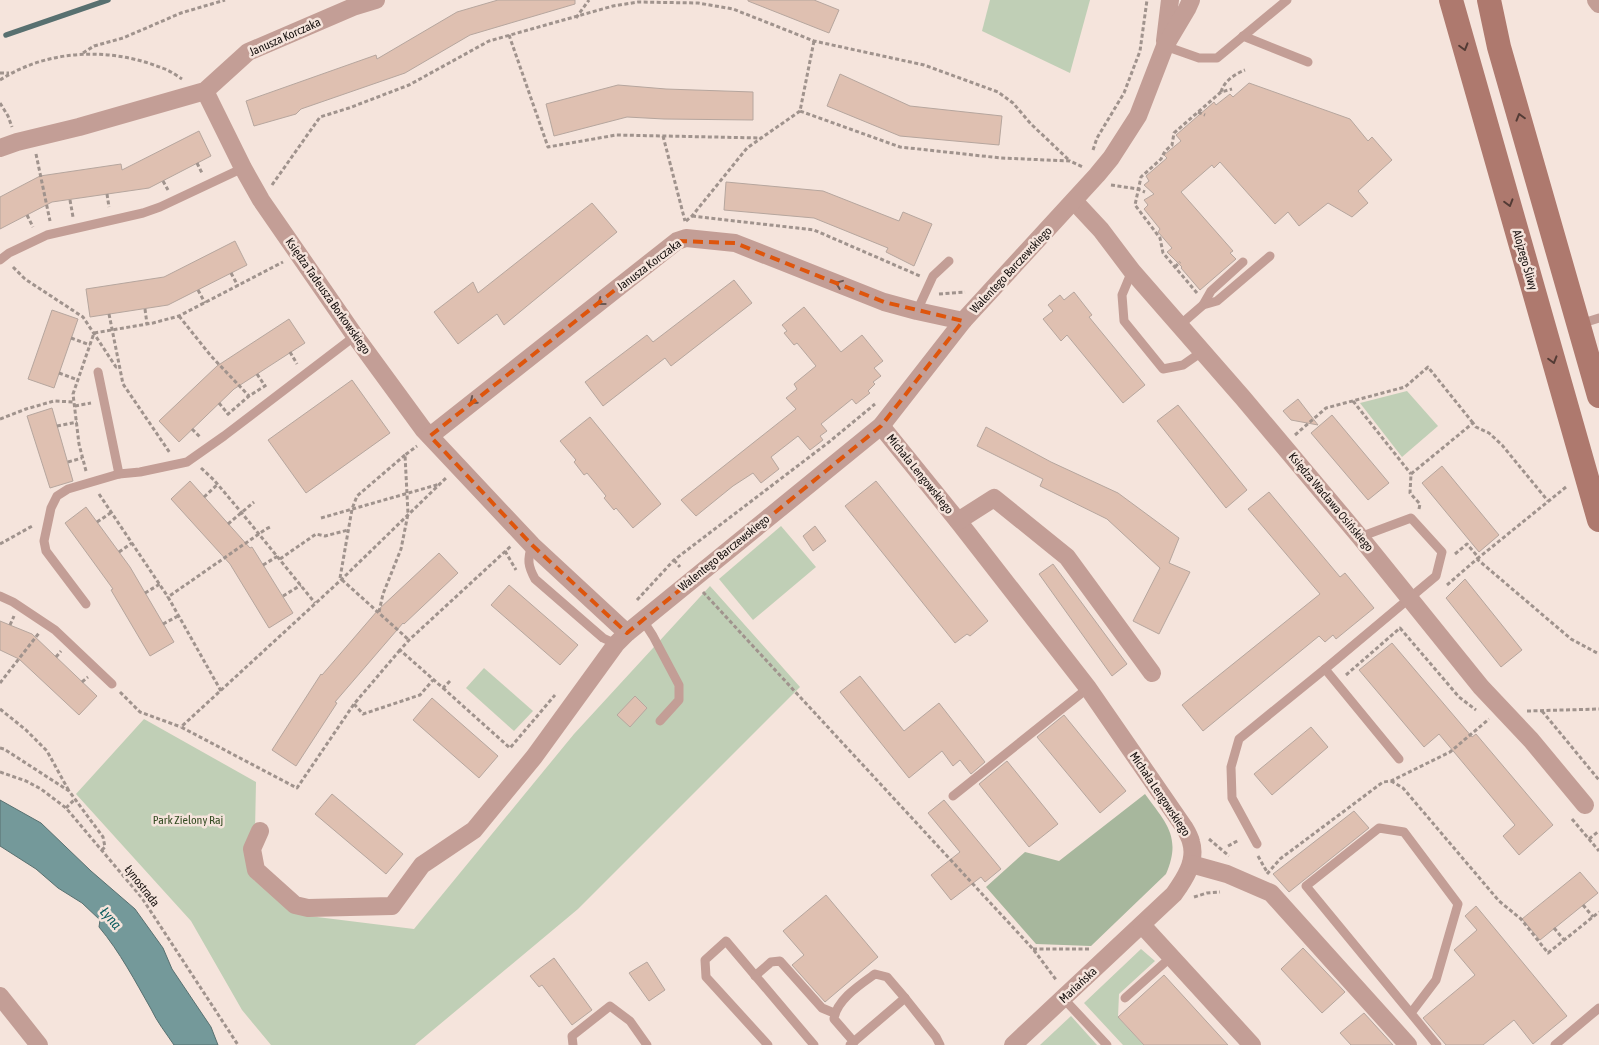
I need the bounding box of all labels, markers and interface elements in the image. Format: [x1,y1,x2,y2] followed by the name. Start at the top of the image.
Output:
[247,15,323,59] street label: Janusza Korczaka
[1459,42,1469,50] one-way arrow
[1515,114,1525,122] one-way arrow
[1503,199,1513,207] one-way arrow
[967,224,1055,316] street label: Walentego Barczewskiego
[1510,228,1540,292] street label: Alojzego Śliwy
[282,235,374,357] street label: Księdza Tadeusza Borkowskiego
[614,236,684,294] street label: Janusza Korczaka
[835,279,844,290] one-way arrow
[598,296,607,304] one-way arrow
[1548,355,1558,363] one-way arrow
[469,396,478,405] one-way arrow
[884,431,957,517] street label: Michała Lengowskiego
[1286,450,1377,555] street label: Księdza Wacława Osińskiego
[676,512,773,594] street label: Walentego Barczewskiego
[1127,749,1194,839] street label: Michała Lengowskiego
[153,813,223,827] park label: Park Zielony Raj
[122,863,162,909] street label: Łynostrada
[97,904,125,933] water label: Łyna
[1056,964,1100,1006] street label: Mariańska

